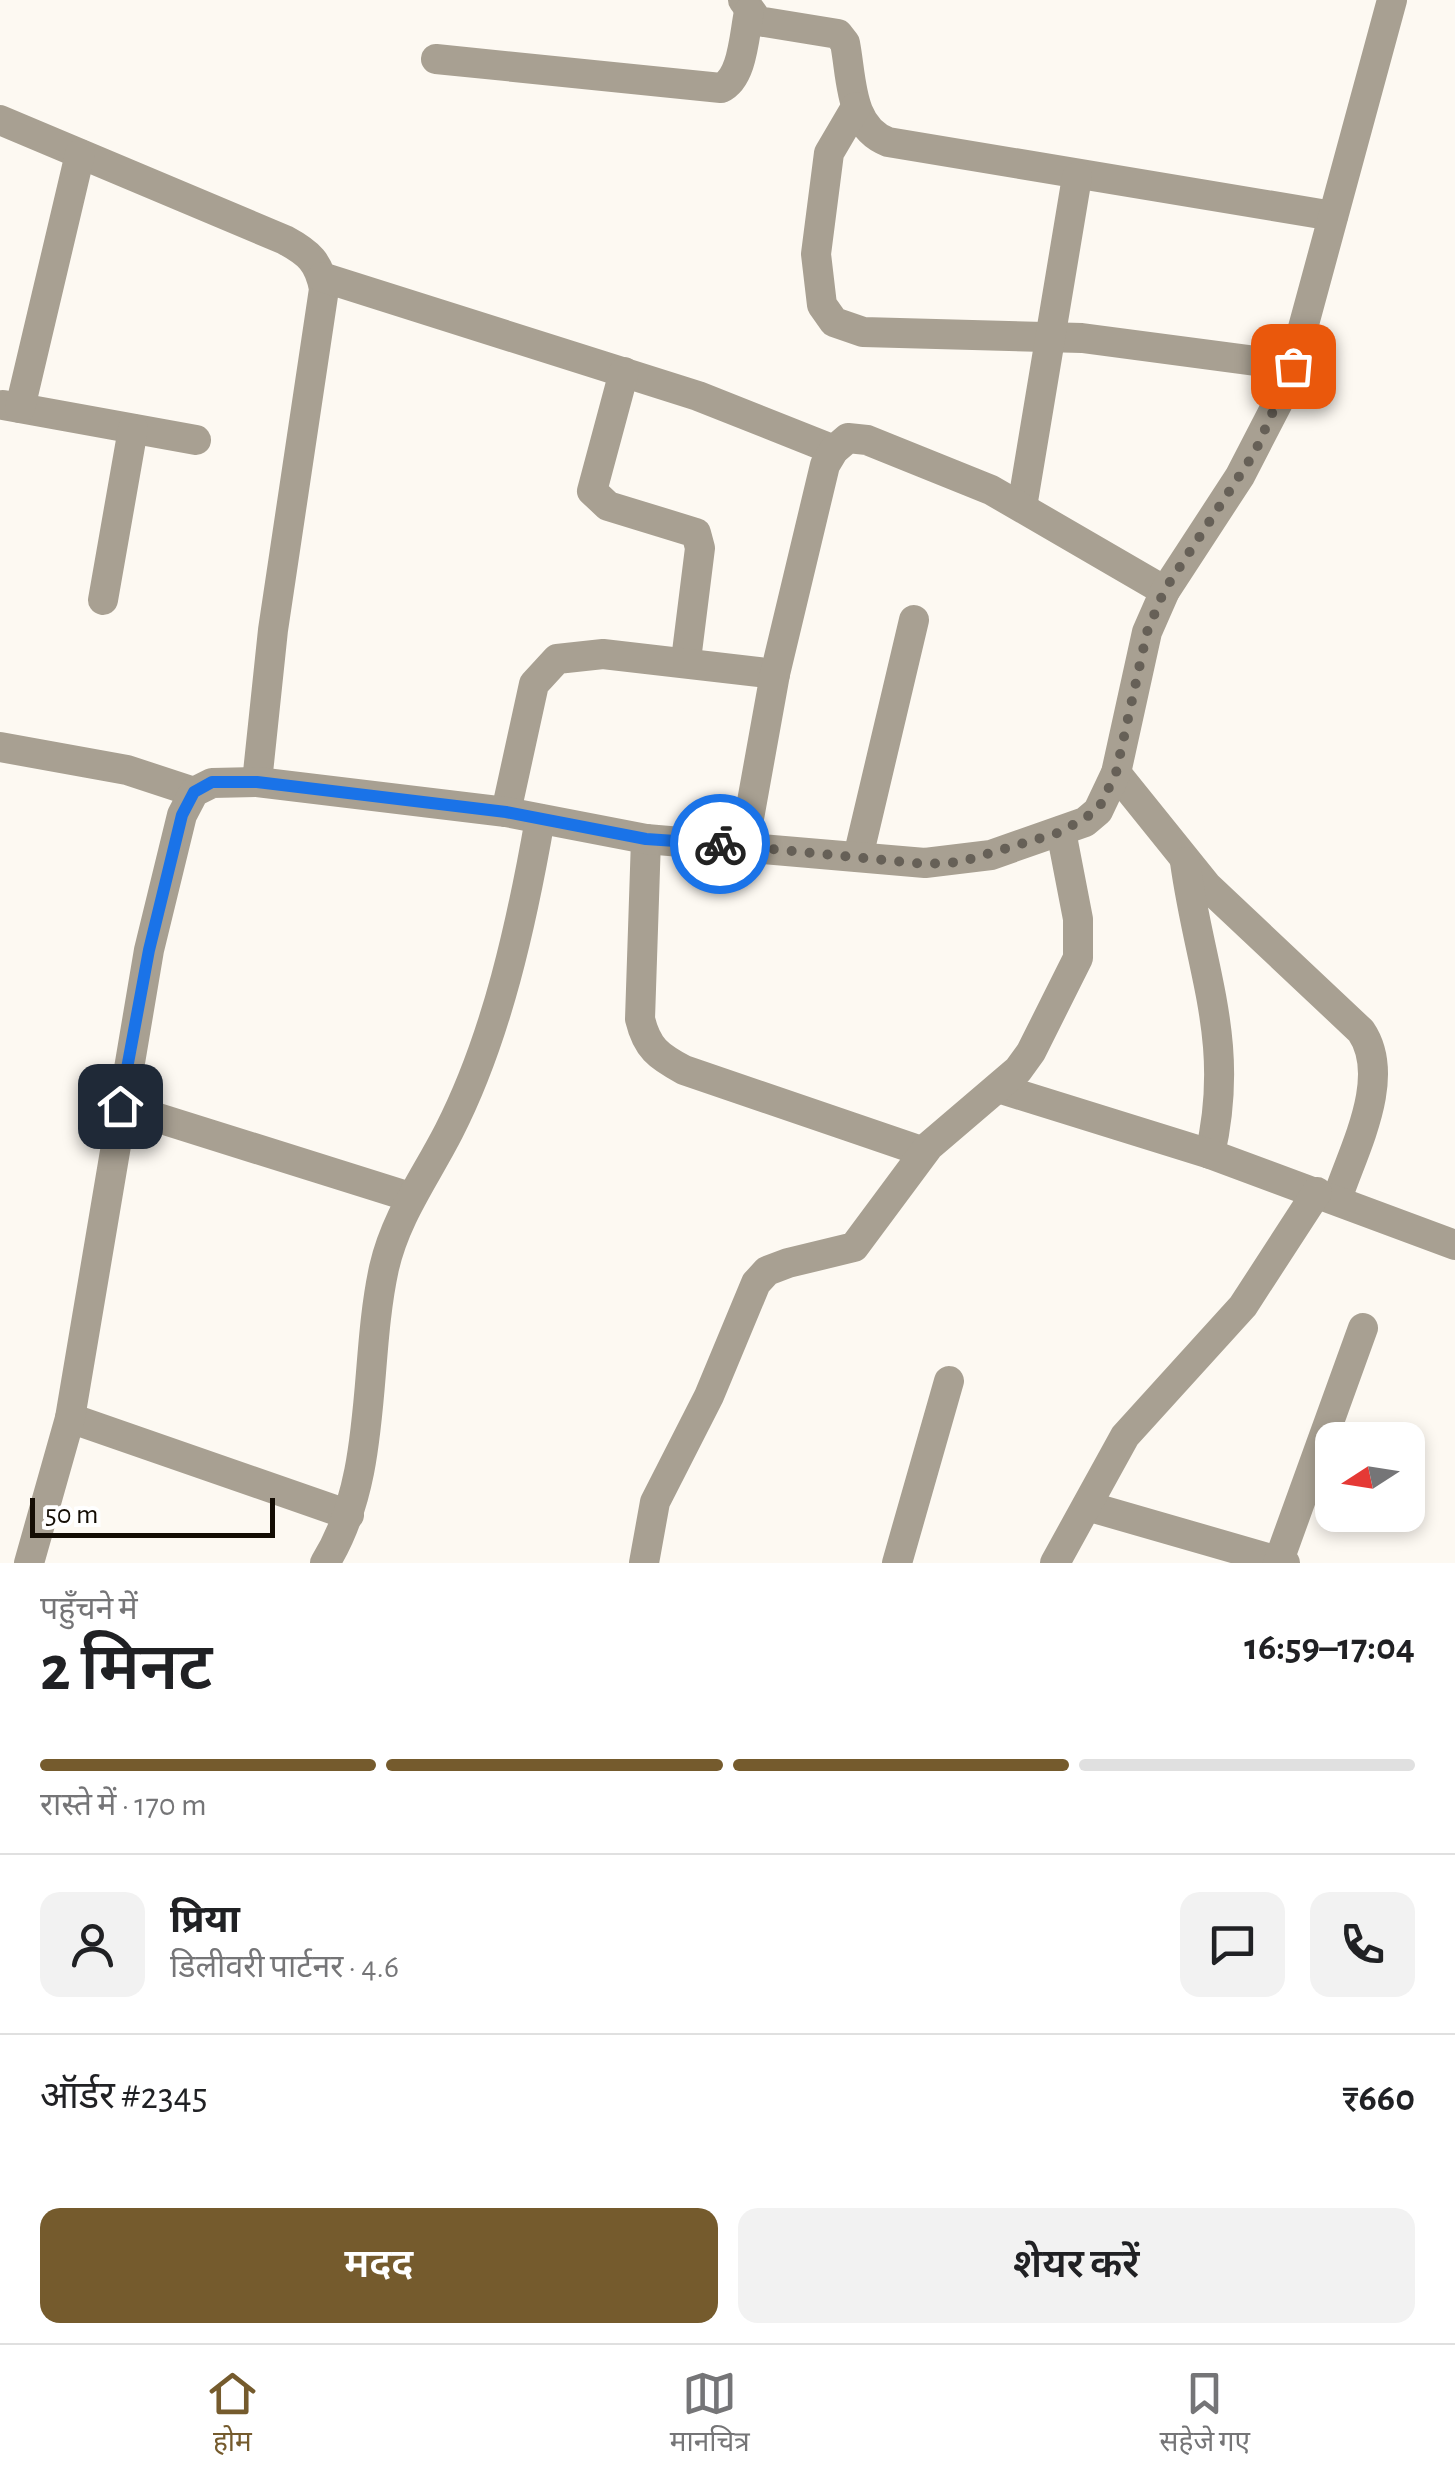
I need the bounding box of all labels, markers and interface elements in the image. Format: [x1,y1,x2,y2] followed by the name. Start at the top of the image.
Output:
[1251,324,1336,409] pin
[1266,339,1321,394] icon: bag
[670,794,770,894] courier
[693,817,748,872] icon: bike
[78,1064,163,1149] pin
[93,1079,148,1134] icon: home
[1315,1422,1425,1532] north arrow
[1315,1422,1425,1532] map controls
[30,1493,275,1538] scale bar
[45,1501,99,1529] text: 50 m
[40,1593,138,1625] text: पहुँचने में
[1244,1629,1415,1667] text: 16:59–17:04
[40,1637,212,1702] text: 2 मिनट
[40,1789,207,1821] text: रास्ते में · 170 m
[40,1892,145,1997] button: person
[1180,1892,1285,1997] button: chat
[1310,1892,1415,1997] button: phone
[170,1902,240,1940] text: प्रिया
[170,1951,399,1983] text: डिलीवरी पार्टनर · 4.6
[40,2078,208,2116] text: ऑर्डर #2345
[1343,2080,1415,2118] text: ₹660
[40,2208,718,2323] button: मदद
[738,2208,1415,2323] button: शेयर करें
[205,2366,260,2462] tab: होम
[670,2366,750,2462] tab: मानचित्र
[1160,2366,1250,2462] tab: सहेजे गए

